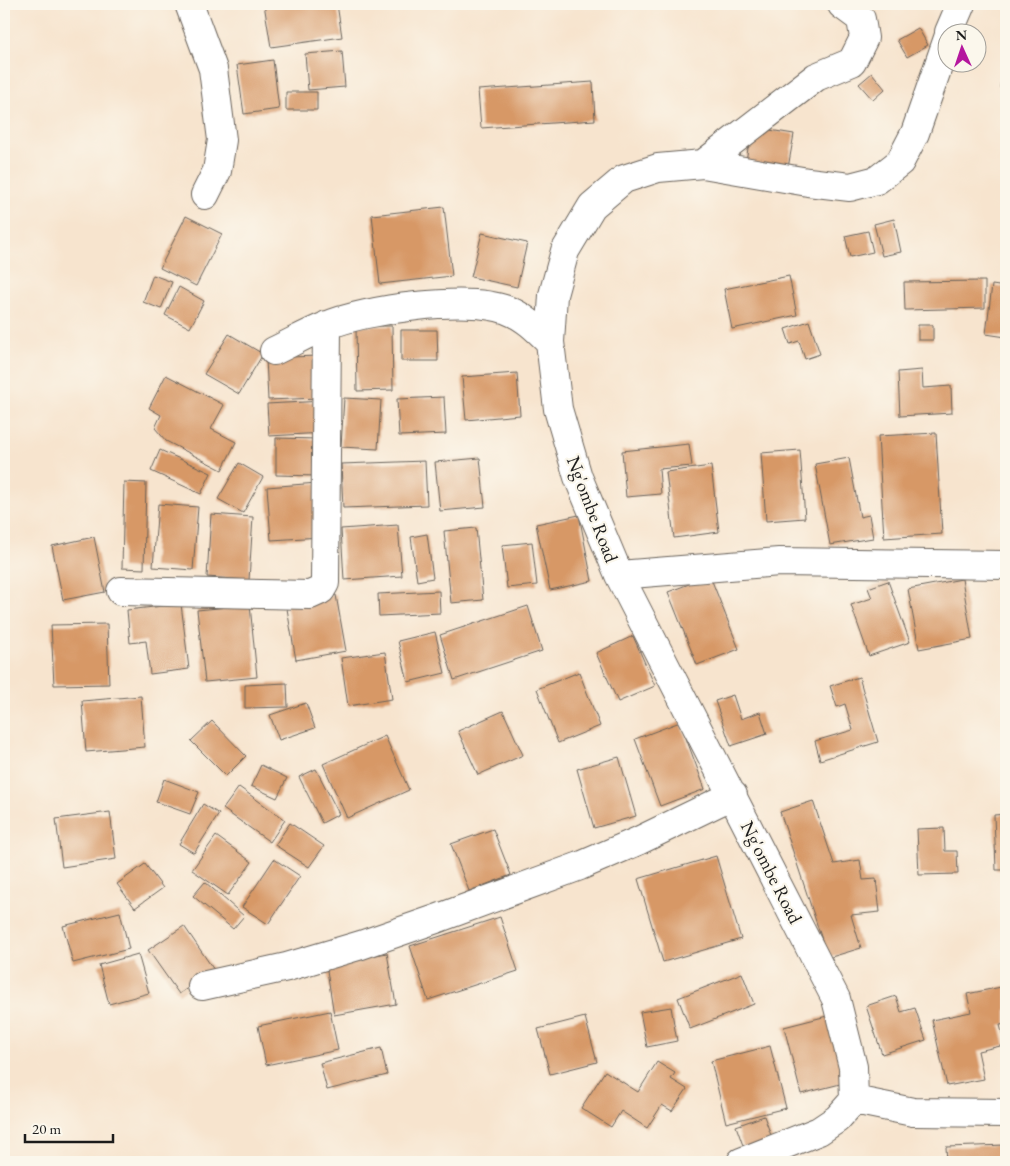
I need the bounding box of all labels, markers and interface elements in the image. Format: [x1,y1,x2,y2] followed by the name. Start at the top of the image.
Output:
[938,22,988,72] north arrow
[955,26,968,44] text: N
[561,452,624,566] street label: Ng'ombe Road
[735,817,808,928] street label: Ng'ombe Road
[25,1111,112,1143] scale bar
[32,1119,61,1138] text: 20 m

